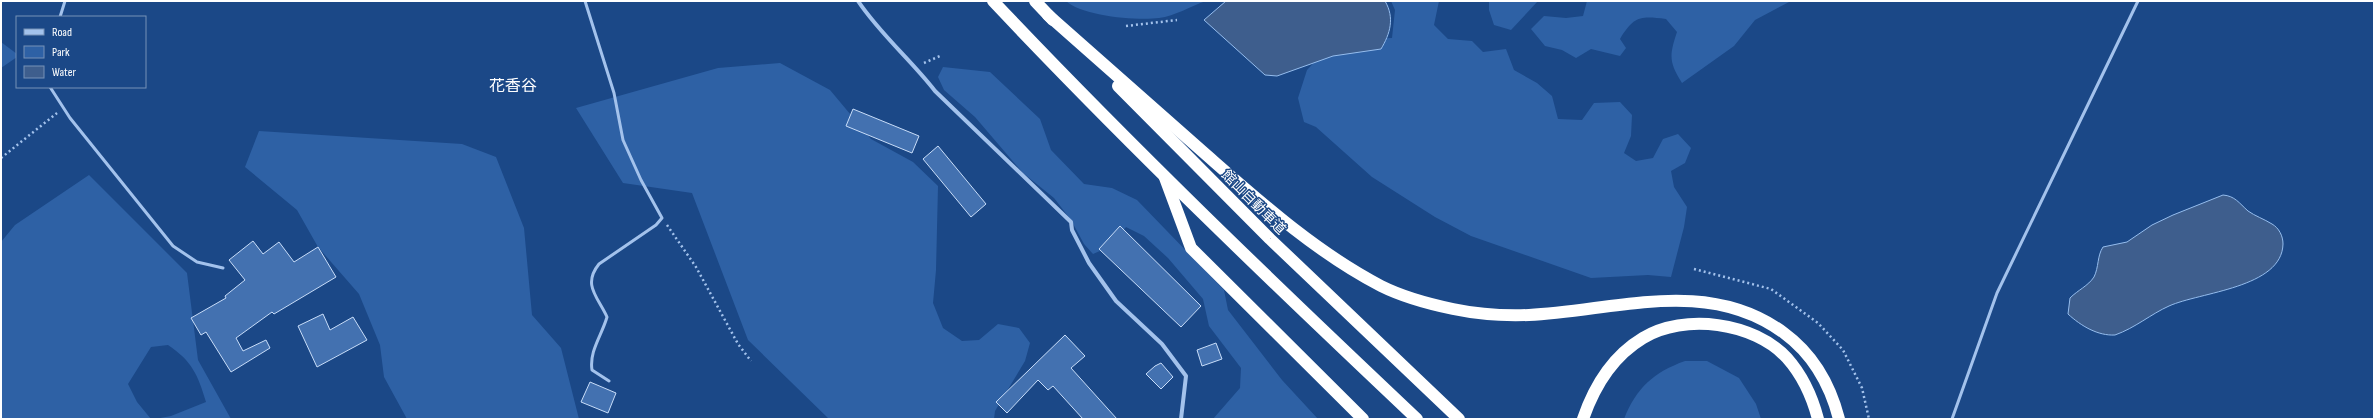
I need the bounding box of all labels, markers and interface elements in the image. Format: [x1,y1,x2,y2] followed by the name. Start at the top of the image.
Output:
[16,16,146,88] legend
[52,25,72,40] text: Road
[52,45,70,60] text: Park
[52,65,76,80] text: Water
[489,77,537,96] district label: 花香谷
[1218,167,1289,238] street label: 館山自動車道

